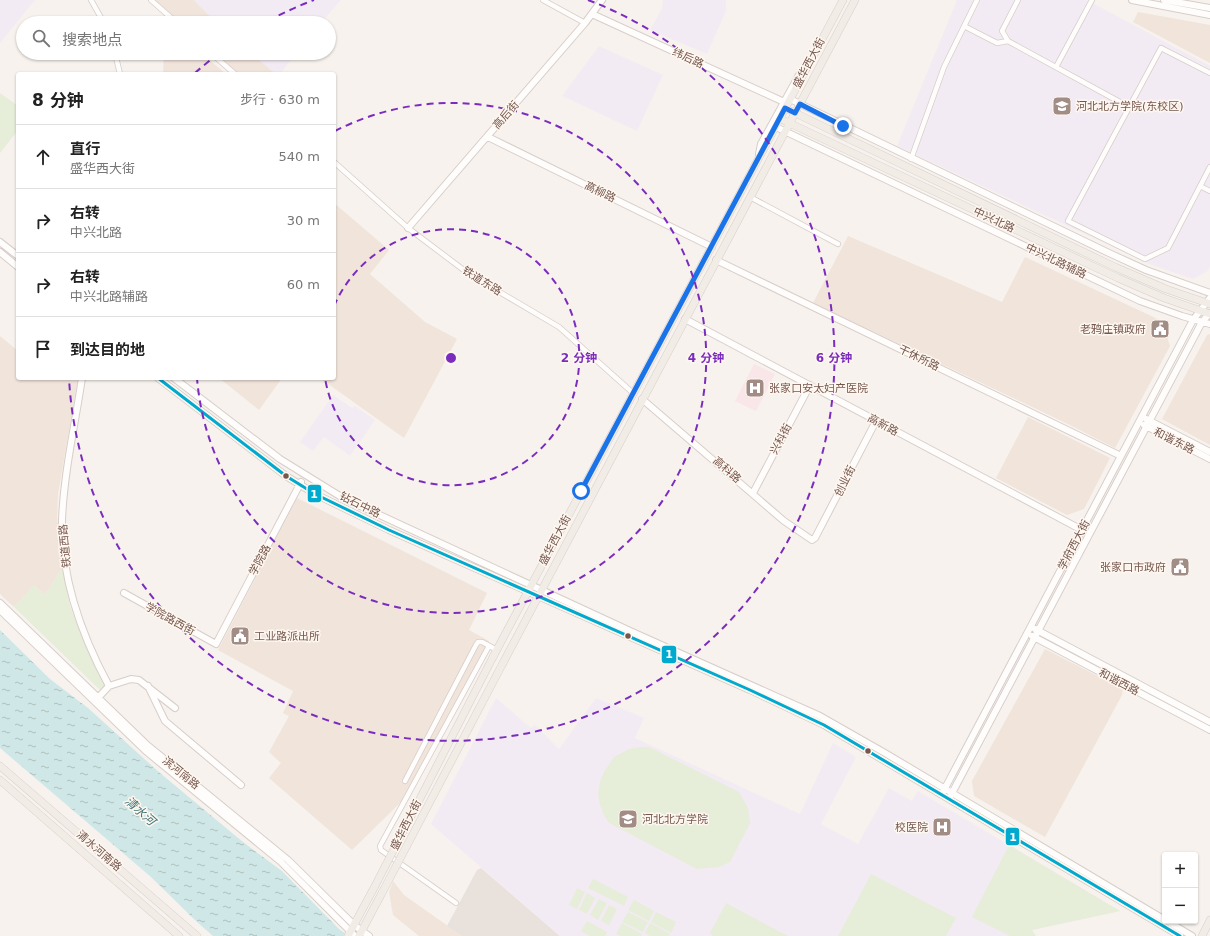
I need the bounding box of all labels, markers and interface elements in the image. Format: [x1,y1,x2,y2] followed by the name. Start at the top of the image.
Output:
[16,16,336,60] search box
[30,27,52,49] icon: search
[62,31,122,49] text: 搜索地点
[790,36,828,90] street label: 盛华西大街
[670,45,706,71] street label: 纬后路
[32,90,84,110] text: 8 分钟
[240,92,320,107] text: 步行 · 630 m
[1051,95,1073,117] school or university icon: 河北北方学院(东校区)
[490,98,522,132] street label: 高后街
[1076,100,1184,113] place label: 河北北方学院(东校区)
[834,117,852,135] route end
[70,140,100,158] text: 直行
[32,146,54,168] icon: ahead
[278,149,320,164] text: 540 m
[70,161,135,176] text: 盛华西大街
[582,179,618,205] street label: 高柳路
[70,204,100,222] text: 右转
[971,205,1017,235] street label: 中兴北路
[32,210,54,232] icon: right
[287,213,320,228] text: 30 m
[70,225,122,240] text: 中兴北路
[1023,241,1089,281] street label: 中兴北路辅路
[460,264,504,298] street label: 铁道东路
[70,268,100,286] text: 右转
[32,274,54,296] icon: right
[287,277,320,292] text: 60 m
[70,289,148,304] text: 中兴北路辅路
[1149,318,1171,340] public building icon: 老鸦庄镇政府
[1080,323,1146,336] place label: 老鸦庄镇政府
[32,338,54,360] icon: arrive
[70,341,145,359] text: 到达目的地
[896,343,942,373] street label: 干休所路
[444,351,458,365] centre of rings
[561,351,597,365] text: 2 分钟
[688,351,724,365] text: 4 分钟
[816,351,852,365] text: 6 分钟
[744,377,766,399] hospital icon: 张家口安太妇产医院
[769,382,868,395] place label: 张家口安太妇产医院
[865,412,901,438] street label: 高新路
[768,421,794,457] street label: 兴科街
[1151,425,1197,457] street label: 和谐东路
[710,454,744,486] street label: 高科路
[832,463,858,499] street label: 创业街
[281,471,291,481] unlabelled marker
[572,482,590,500] route start
[307,484,322,503] line badge: 1
[310,488,318,501] text: 1
[337,490,383,520] street label: 钻石中路
[536,513,574,567] street label: 盛华西大街
[1055,518,1093,572] street label: 学府西大街
[57,524,73,568] street label: 铁道西路
[247,542,273,578] street label: 学院路
[1169,556,1191,578] public building icon: 张家口市政府
[1100,561,1166,574] place label: 张家口市政府
[143,600,197,638] street label: 学院路西街
[229,625,251,647] public building icon: 工业路派出所
[254,630,320,643] place label: 工业路派出所
[623,631,633,641] unlabelled marker
[661,645,677,664] line badge: 1
[665,648,673,661] text: 1
[1097,666,1141,698] street label: 和谐西路
[863,746,873,756] unlabelled marker
[160,754,202,792] street label: 滨河南路
[122,794,160,830] water label: 清水河
[388,798,424,852] street label: 盛华西大街
[617,808,639,830] school or university icon: 河北北方学院
[642,813,708,826] place label: 河北北方学院
[931,816,953,838] hospital icon: 校医院
[895,821,928,834] place label: 校医院
[1005,827,1020,846] line badge: 1
[74,828,124,874] street label: 清水河南路
[1009,831,1017,844] text: 1
[1162,852,1198,924] map controls
[1162,852,1198,888] button: +
[1162,888,1198,924] button: −

